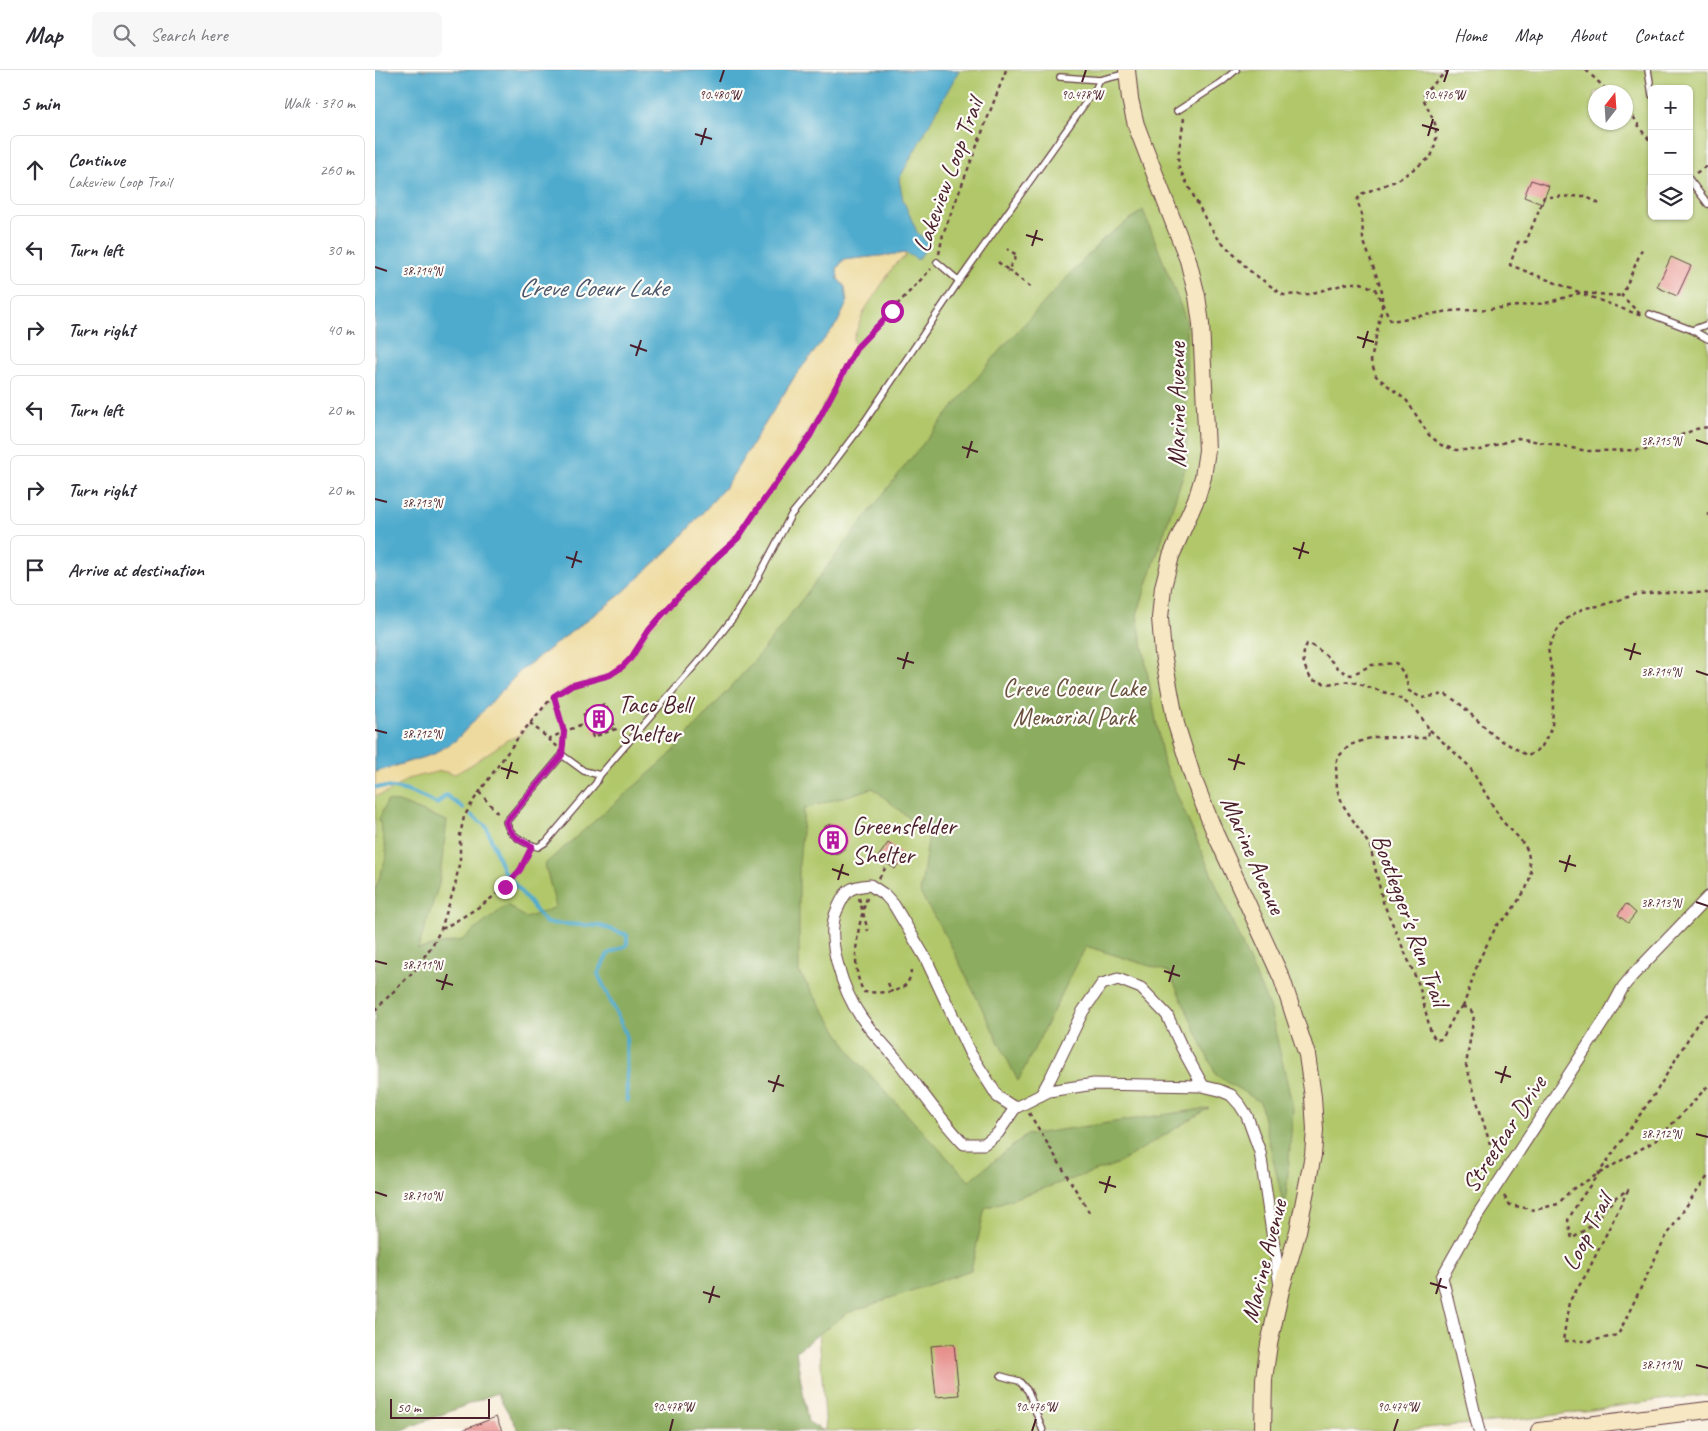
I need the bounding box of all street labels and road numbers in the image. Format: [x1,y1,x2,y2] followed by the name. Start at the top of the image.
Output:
[905,89,992,256] street label: Lakeview Loop Trail
[1161,340,1193,468] street label: Marine Avenue
[1213,791,1294,921] street label: Marine Avenue
[1364,830,1458,1015] street label: Bootlegger's Run Trail
[1454,1068,1555,1199] street label: Streetcar Drive
[1554,1184,1622,1276] street label: Loop Trail
[1233,1194,1295,1326] street label: Marine Avenue

